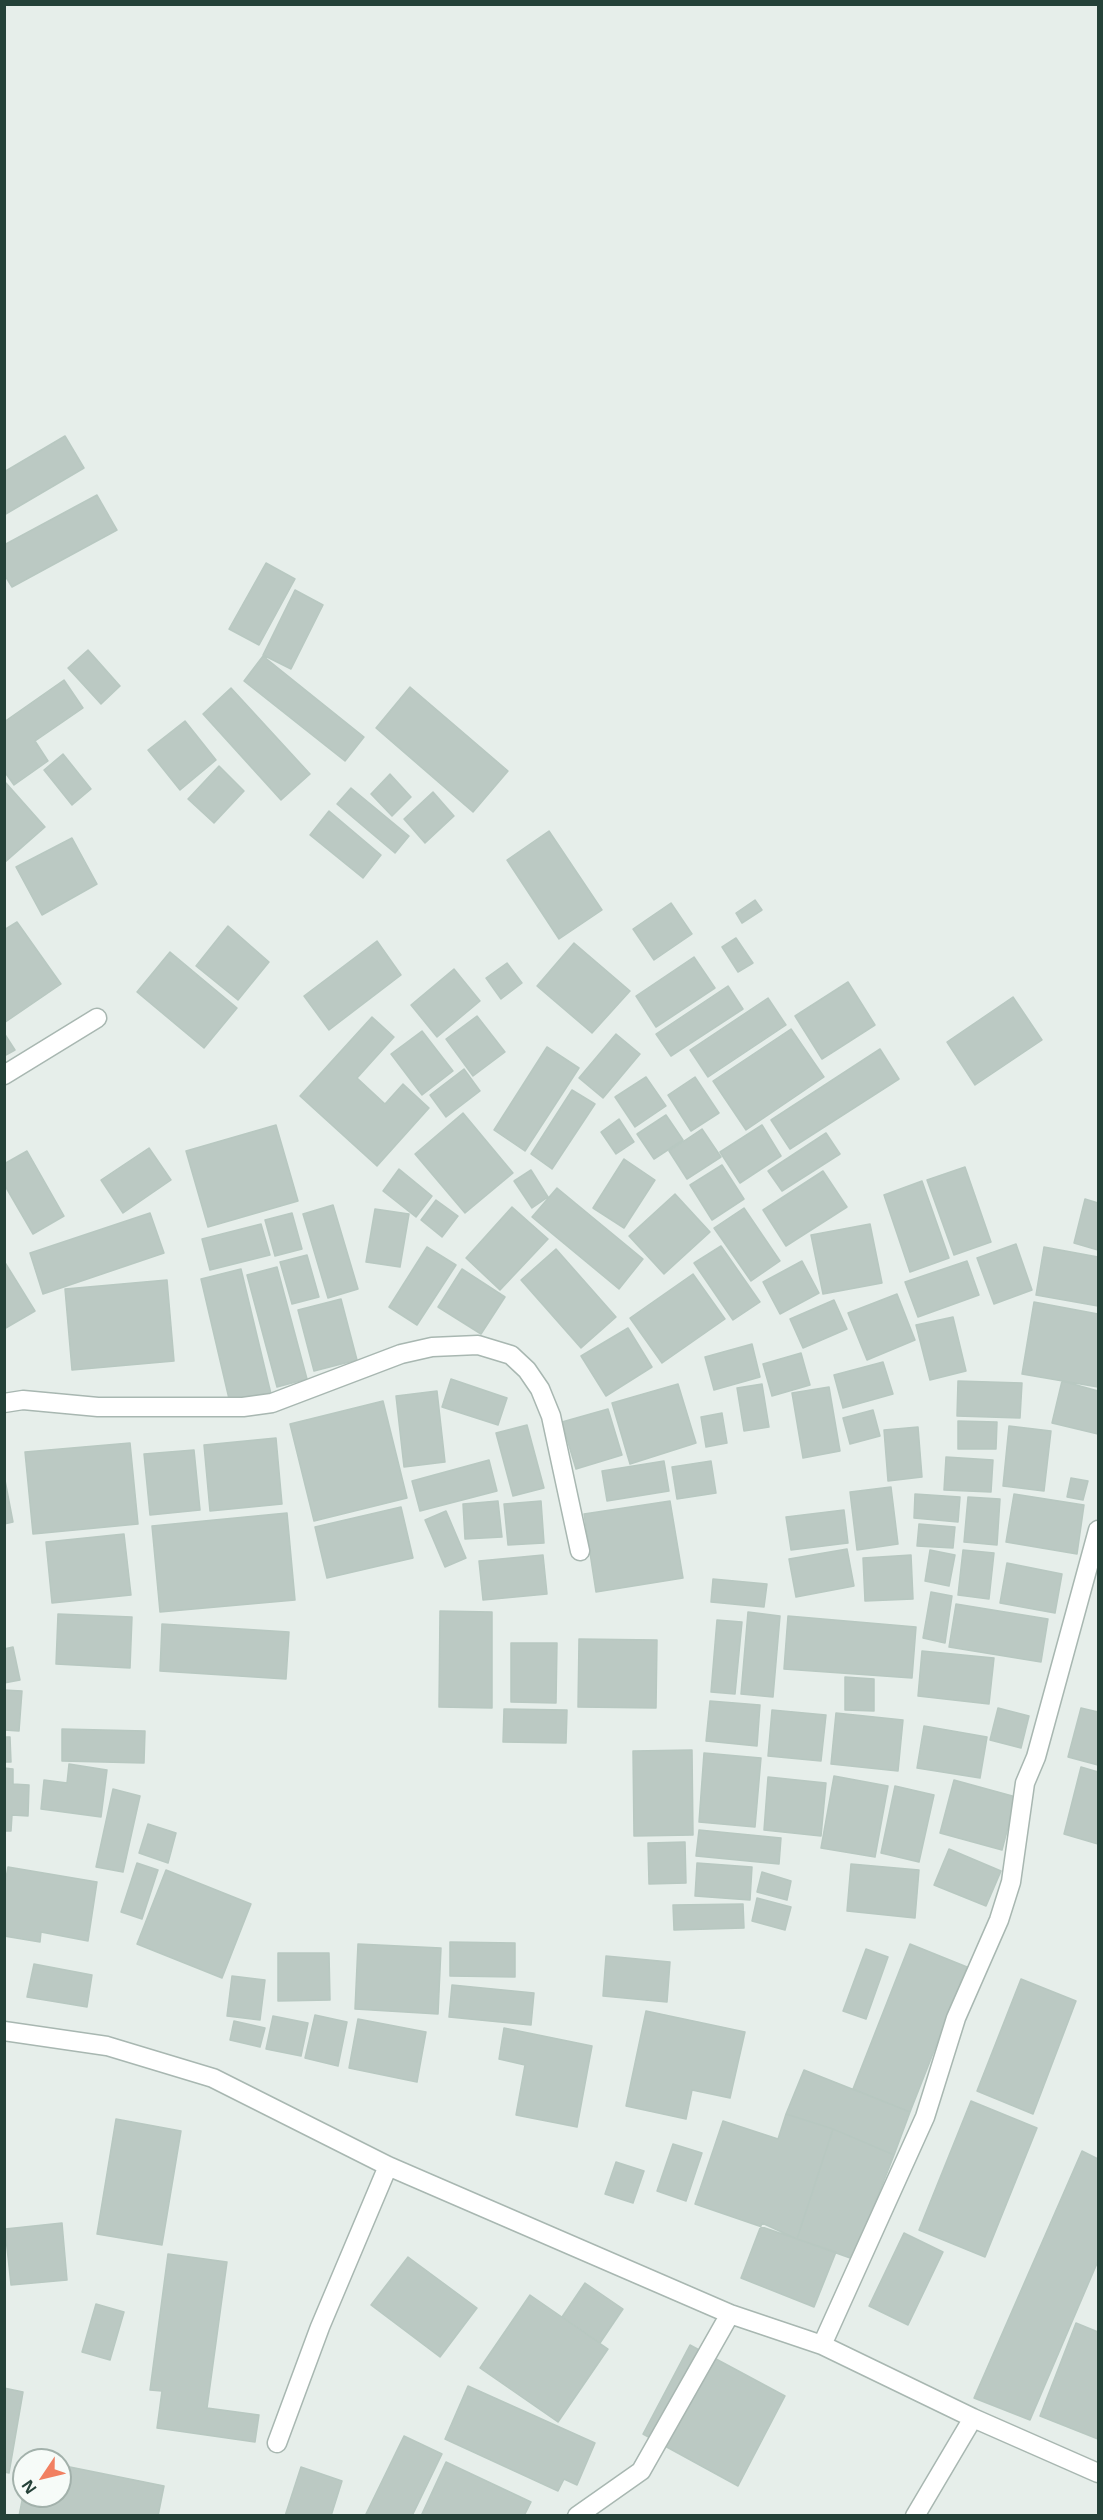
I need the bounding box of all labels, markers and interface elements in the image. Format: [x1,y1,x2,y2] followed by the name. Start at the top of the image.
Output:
[12,2448,72,2508] north arrow
[16,2476,42,2499] text: N

